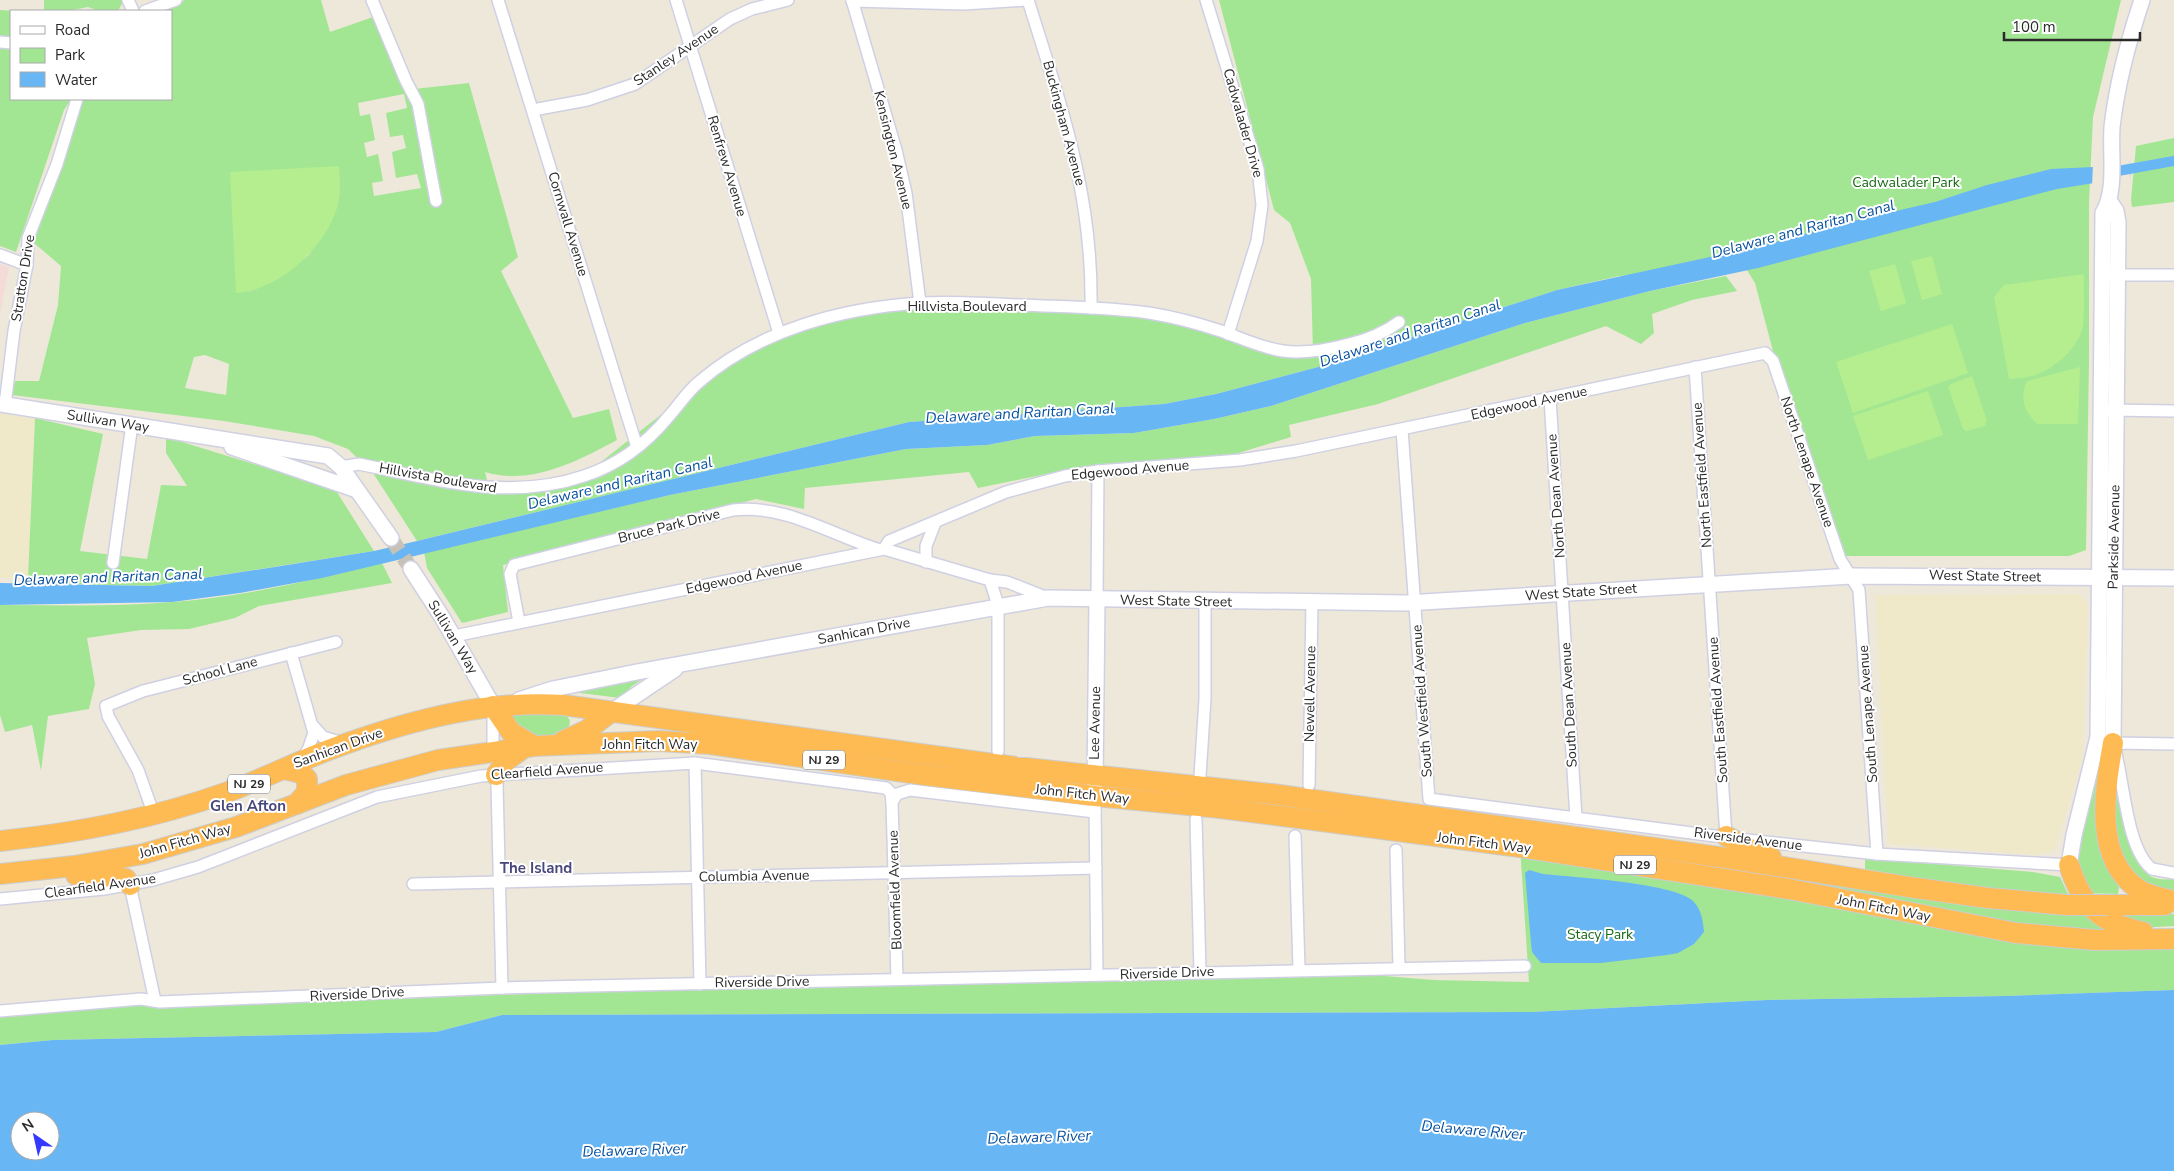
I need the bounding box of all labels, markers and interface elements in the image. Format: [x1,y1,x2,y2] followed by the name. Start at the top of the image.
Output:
[10,10,172,100] legend
[2004,10,2140,42] scale bar
[2012,17,2056,37] text: 100 m
[55,20,90,40] text: Road
[630,20,722,90] street label: Stanley Avenue
[55,45,85,65] text: Park
[1038,58,1090,188] street label: Buckingham Avenue
[1218,66,1268,180] street label: Cadwalader Drive
[55,70,98,90] text: Water
[869,89,917,211] street label: Kensington Avenue
[703,113,751,219] street label: Renfrew Avenue
[543,169,593,279] street label: Cornwall Avenue
[1852,173,1961,192] park label: Cadwalader Park
[1709,195,1897,263] water label: Delaware and Raritan Canal
[7,233,39,323] street label: Stratton Drive
[1317,294,1503,372] water label: Delaware and Raritan Canal
[907,297,1027,316] street label: Hillvista Boulevard
[1469,381,1589,425] street label: Edgewood Avenue
[1776,394,1838,530] street label: North Lenape Avenue
[925,398,1115,428] water label: Delaware and Raritan Canal
[1687,402,1717,548] street label: North Eastfield Avenue
[65,405,151,437] street label: Sullivan Way
[1542,433,1570,559] street label: North Dean Avenue
[526,452,714,514] water label: Delaware and Raritan Canal
[1070,455,1190,485] street label: Edgewood Avenue
[378,458,498,498] street label: Hillvista Boulevard
[2104,485,2124,589] street label: Parkside Avenue
[616,504,722,548] street label: Bruce Park Drive
[684,555,804,599] street label: Edgewood Avenue
[13,564,203,590] water label: Delaware and Raritan Canal
[1929,566,2041,586] street label: West State Street
[1524,579,1638,605] street label: West State Street
[1120,591,1232,611] street label: West State Street
[423,596,483,678] street label: Sullivan Way
[816,613,912,649] street label: Sanhican Drive
[1407,624,1437,778] street label: South Westfield Avenue
[1703,636,1733,784] street label: South Eastfield Avenue
[1556,642,1582,768] street label: South Dean Avenue
[1854,645,1882,783] street label: South Lenape Avenue
[1300,646,1320,742] street label: Newell Avenue
[180,652,260,690] street label: School Lane
[1085,686,1105,760] street label: Lee Avenue
[291,723,385,773] street label: Sanhican Drive
[602,735,698,754] street label: John Fitch Way
[803,750,845,770] road number: NJ 29
[490,758,604,784] street label: Clearfield Avenue
[228,774,270,794] road number: NJ 29
[1033,779,1131,808] street label: John Fitch Way
[210,796,286,816] district label: Glen Afton
[136,819,234,863] street label: John Fitch Way
[1693,823,1803,855] street label: Riverside Avenue
[1435,828,1533,858] street label: John Fitch Way
[883,830,907,950] street label: Bloomfield Avenue
[1614,856,1656,874] road number: NJ 29
[500,858,572,878] district label: The Island
[698,866,810,886] street label: Columbia Avenue
[43,869,157,903] street label: Clearfield Avenue
[1835,889,1933,927] street label: John Fitch Way
[1567,925,1634,944] park label: Stacy Park
[1119,962,1215,984] street label: Riverside Drive
[715,972,809,992] street label: Riverside Drive
[309,982,405,1006] street label: Riverside Drive
[10,1111,60,1161] north arrow
[18,1115,38,1136] text: N
[1421,1116,1526,1145] water label: Delaware River
[987,1125,1092,1149] water label: Delaware River
[582,1138,687,1162] water label: Delaware River

